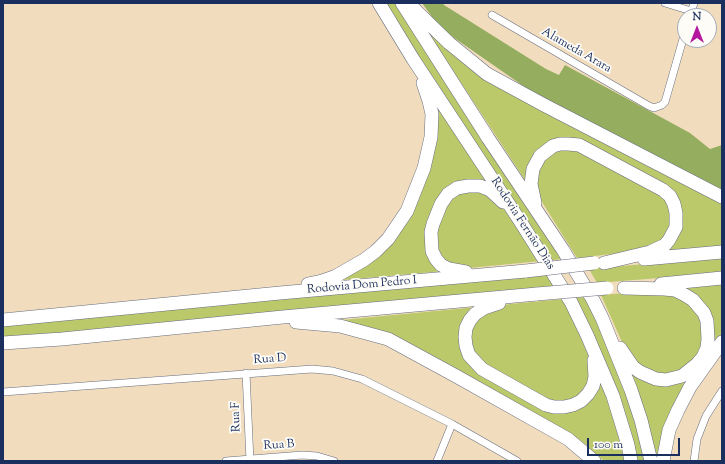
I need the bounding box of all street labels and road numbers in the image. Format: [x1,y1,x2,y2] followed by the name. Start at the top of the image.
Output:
[539,25,613,77] street label: Alameda Arara
[487,175,557,273] street label: Rodovia Fernão Dias
[307,274,417,298] street label: Rodovia Dom Pedro I
[253,352,287,368] street label: Rua D
[229,402,245,432] street label: Rua F
[263,438,295,454] street label: Rua B

